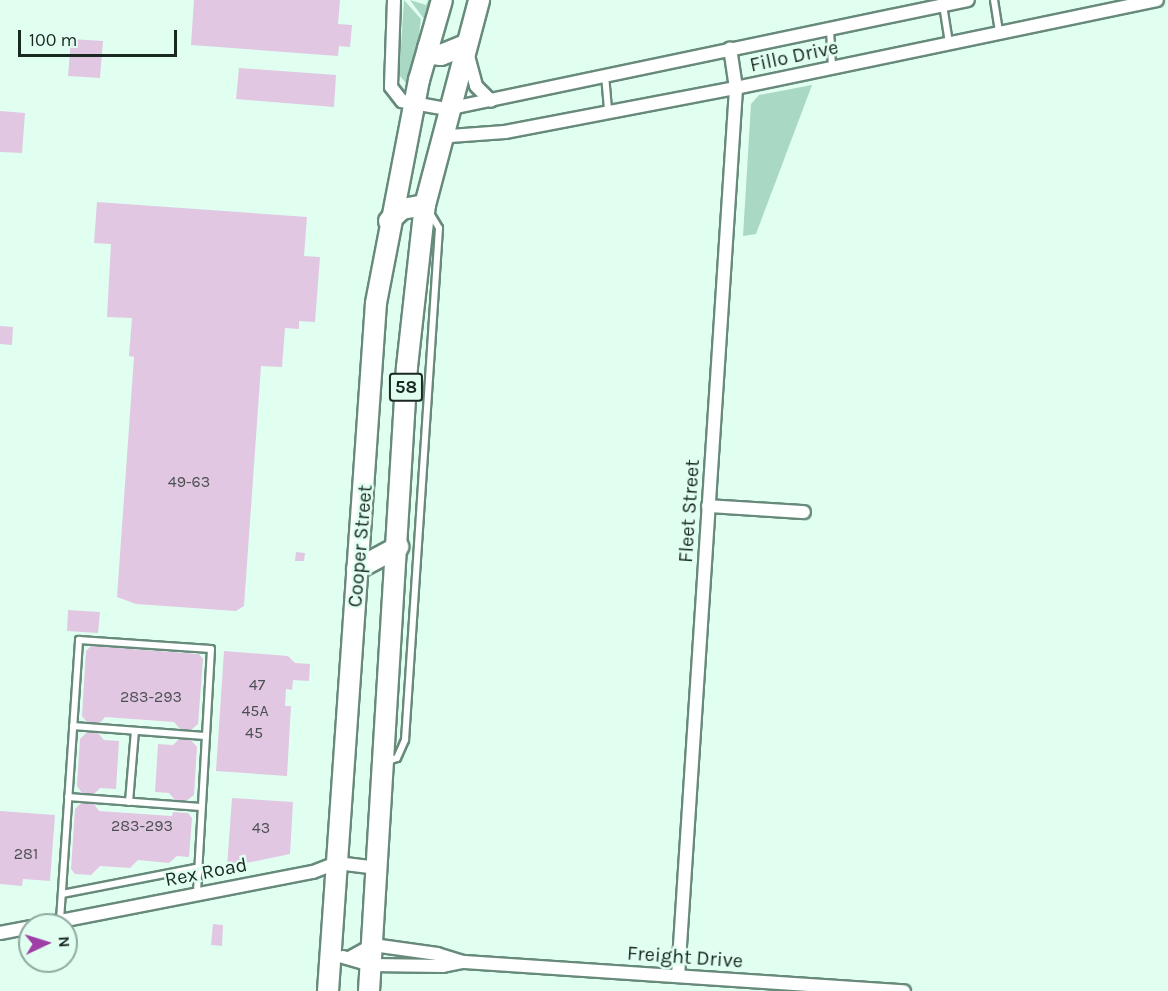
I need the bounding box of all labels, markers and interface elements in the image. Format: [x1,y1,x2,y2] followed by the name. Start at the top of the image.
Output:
[21,18,180,56] scale bar
[29,29,77,51] text: 100 m
[747,35,841,77] street label: Fillo Drive
[388,372,424,402] road number: 58
[673,458,705,564] street label: Fleet Street
[168,472,210,492] house number: 49-63
[343,484,377,608] street label: Cooper Street
[249,675,265,695] house number: 47
[120,687,182,707] house number: 283-293
[241,701,269,721] house number: 45A
[245,723,263,743] house number: 45
[111,816,173,836] house number: 283-293
[252,818,270,838] house number: 43
[14,844,38,864] house number: 281
[163,852,249,892] street label: Rex Road
[18,913,78,973] north arrow
[55,935,74,948] text: N
[626,941,744,973] street label: Freight Drive

